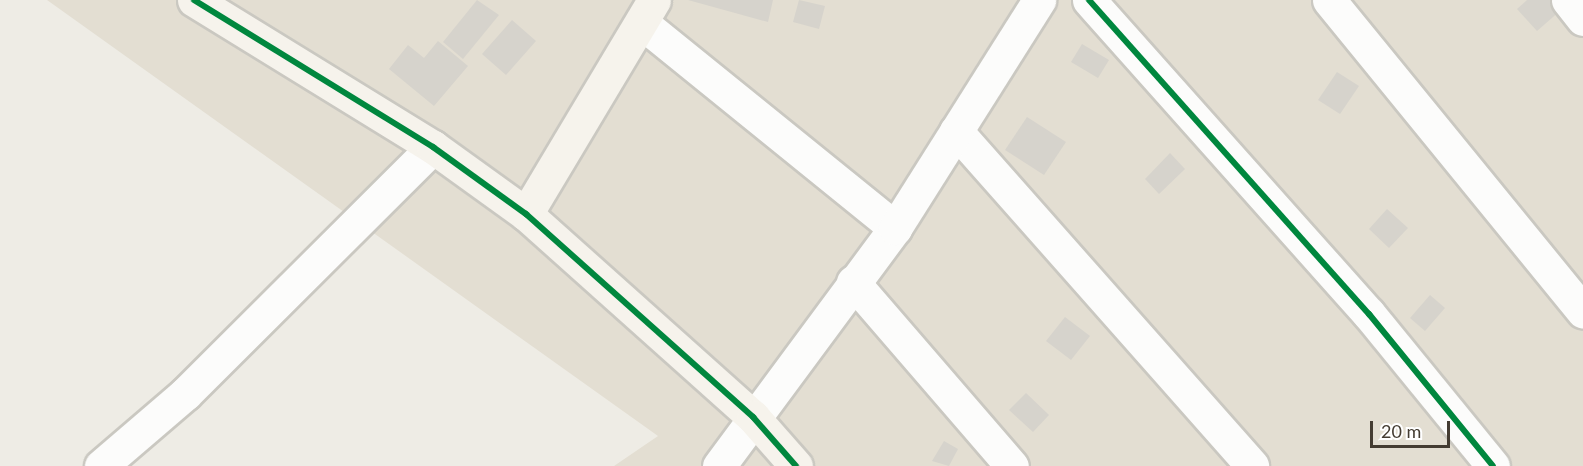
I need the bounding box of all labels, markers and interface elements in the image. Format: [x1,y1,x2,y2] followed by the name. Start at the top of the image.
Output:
[1373,409,1452,447] scale bar
[1381,420,1421,442] text: 20 m

